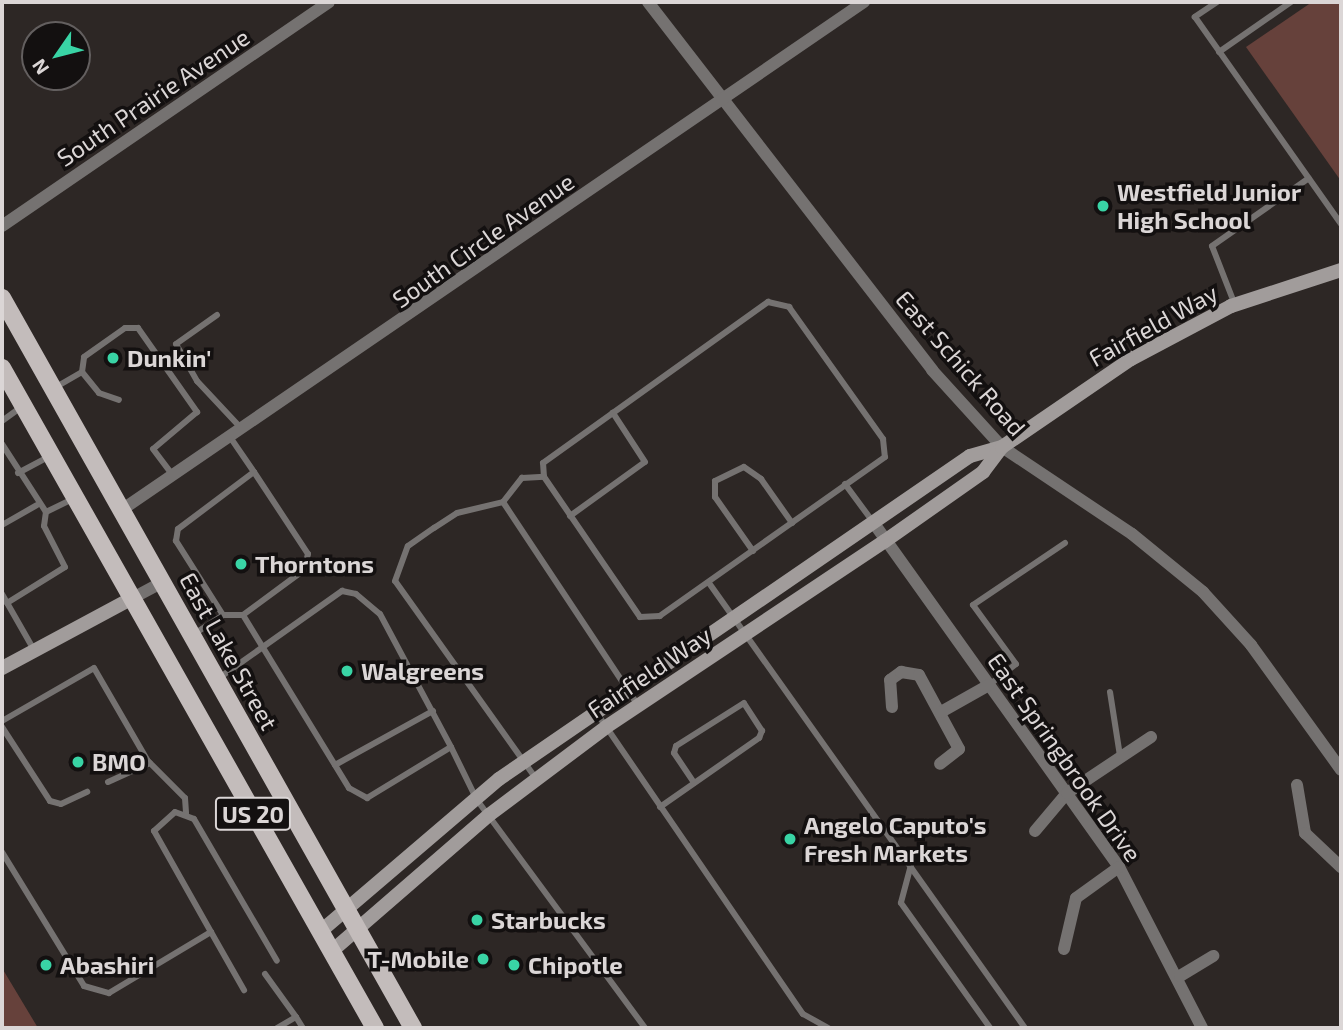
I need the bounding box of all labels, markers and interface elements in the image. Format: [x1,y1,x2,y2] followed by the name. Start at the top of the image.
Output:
[21,21,91,91] north arrow
[51,22,255,172] street label: South Prairie Avenue
[27,55,53,79] text: N
[386,166,580,314] street label: South Circle Avenue
[1117,178,1302,234] place label: Westfield Junior High School
[1095,198,1111,214] marker: Westfield Junior High School
[1083,278,1223,372] street label: Fairfield Way
[890,285,1032,441] street label: East Schick Road
[127,344,211,372] place label: Dunkin'
[105,350,121,366] marker: Dunkin'
[255,550,374,578] place label: Thorntons
[233,556,249,572] marker: Thorntons
[174,567,284,735] street label: East Lake Street
[582,620,716,724] street label: Fairfield Way
[982,647,1148,867] street label: East Springbrook Drive
[361,657,484,685] place label: Walgreens
[339,663,355,679] marker: Walgreens
[92,748,146,776] place label: BMO
[70,754,86,770] marker: BMO
[215,794,292,834] road number: US 20
[804,811,986,867] place label: Angelo Caputo's Fresh Markets
[782,831,798,847] marker: Angelo Caputo's Fresh Markets
[491,906,606,934] place label: Starbucks
[469,912,485,928] marker: Starbucks
[367,945,469,973] place label: T-Mobile
[60,951,154,979] place label: Abashiri
[475,951,491,967] marker: T-Mobile
[528,951,623,979] place label: Chipotle
[38,957,54,973] marker: Abashiri
[506,957,522,973] marker: Chipotle

